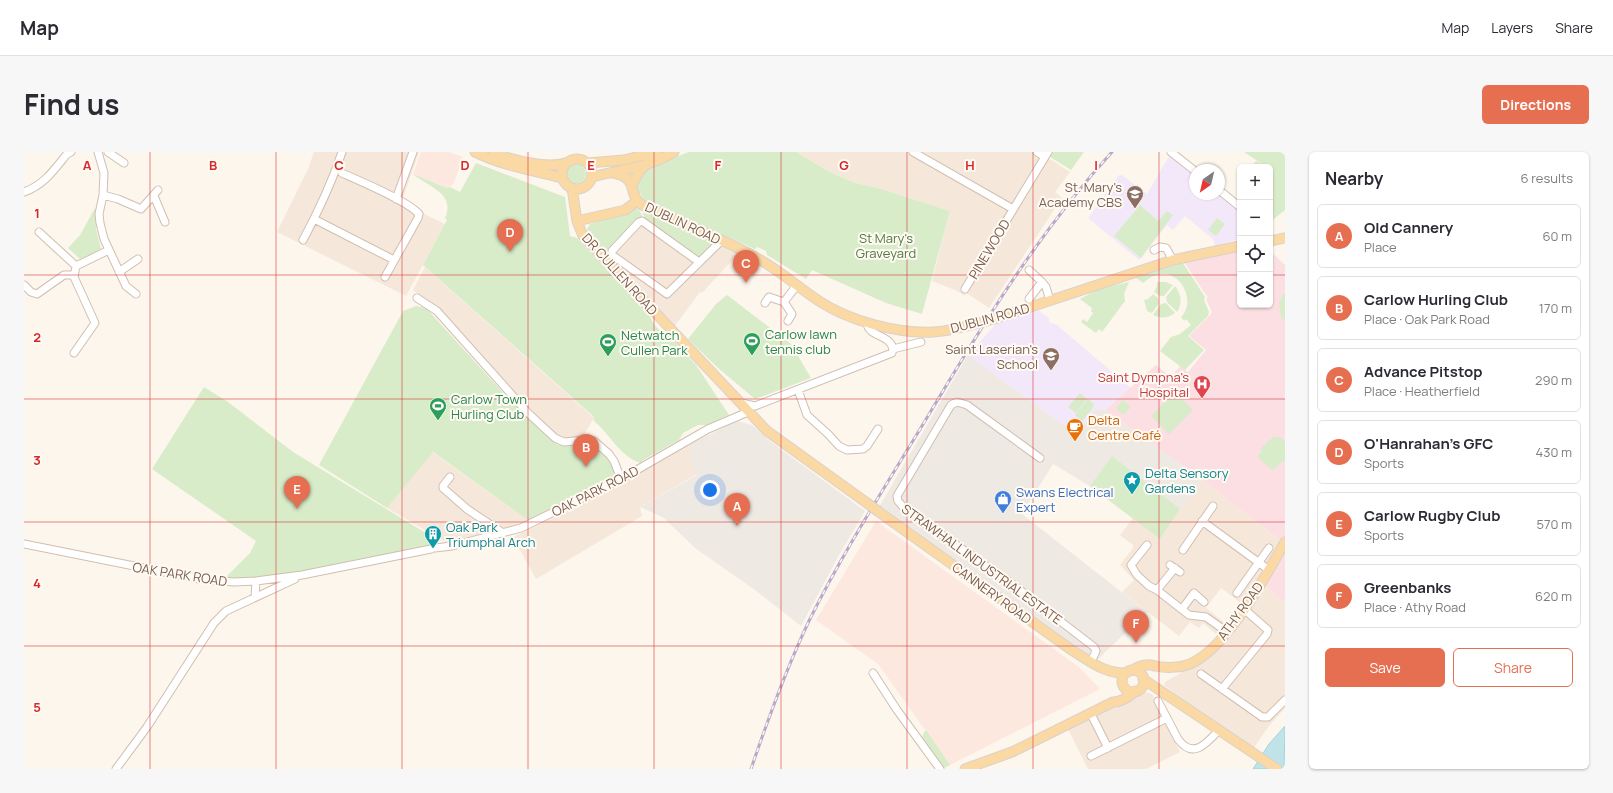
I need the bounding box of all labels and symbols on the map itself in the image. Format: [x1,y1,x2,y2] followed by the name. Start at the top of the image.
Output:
[83,156,92,174] text: A
[209,156,217,174] text: B
[334,156,344,174] text: C
[460,156,470,174] text: D
[587,156,595,174] text: E
[715,156,722,174] text: F
[839,156,849,174] text: G
[965,156,975,174] text: H
[1094,156,1098,174] text: I
[1189,164,1225,200] north arrow
[1039,178,1122,211] place label: St. Mary's Academy CBS
[1125,184,1145,209] school or university icon: St. Mary's Academy CBS
[642,198,724,248] street label: DUBLIN ROAD
[34,204,40,222] text: 1
[964,216,1014,282] street label: PINEWOOD
[497,219,523,252] pin: D
[578,229,662,319] street label: DR CULLEN ROAD
[856,229,916,262] park label: St Mary's Graveyard
[733,250,759,283] pin: C
[948,299,1032,337] street label: DUBLIN ROAD
[765,325,837,358] place label: Carlow lawn tennis club
[621,326,688,359] place label: Netwatch Cullen Park
[33,328,41,346] text: 2
[742,331,762,356] sports icon: Carlow lawn tennis club
[598,332,618,357] sports icon: Netwatch Cullen Park
[945,340,1038,373] place label: Saint Laserian's School
[1041,346,1061,371] school or university icon: Saint Laserian's School
[1098,368,1189,401] place label: Saint Dympna's Hospital
[1192,374,1212,399] hospital icon: Saint Dympna's Hospital
[451,390,527,423] place label: Carlow Town Hurling Club
[428,396,448,421] sports icon: Carlow Town Hurling Club
[1088,411,1162,444] place label: Delta Centre Café
[1065,417,1085,442] cafe icon: Delta Centre Café
[573,434,599,467] pin: B
[33,451,41,469] text: 3
[548,461,642,521] street label: OAK PARK ROAD
[1145,464,1229,497] place label: Delta Sensory Gardens
[1122,470,1142,495] place icon: Delta Sensory Gardens
[284,476,310,509] pin: E
[700,480,720,500] your location
[1016,483,1114,516] place label: Swans Electrical Expert
[993,489,1013,514] shop icon: Swans Electrical Expert
[724,493,750,526] pin: A
[898,500,1066,628] street label: STRAWHALL INDUSTRIAL ESTATE
[446,518,536,551] place label: Oak Park Triumphal Arch
[423,524,443,549] building icon: Oak Park Triumphal Arch
[131,558,229,590] street label: OAK PARK ROAD
[949,558,1036,628] street label: CANNERY ROAD
[33,574,41,592] text: 4
[1213,578,1267,644] street label: ATHY ROAD
[1123,610,1149,643] pin: F
[33,698,41,716] text: 5

